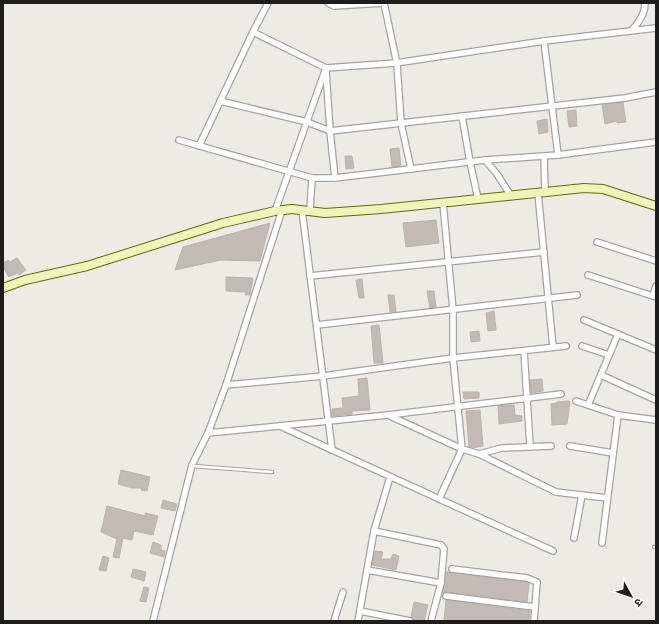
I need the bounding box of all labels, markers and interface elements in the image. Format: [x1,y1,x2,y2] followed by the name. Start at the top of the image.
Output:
[611,576,651,616] north arrow
[631,595,645,609] text: उ

